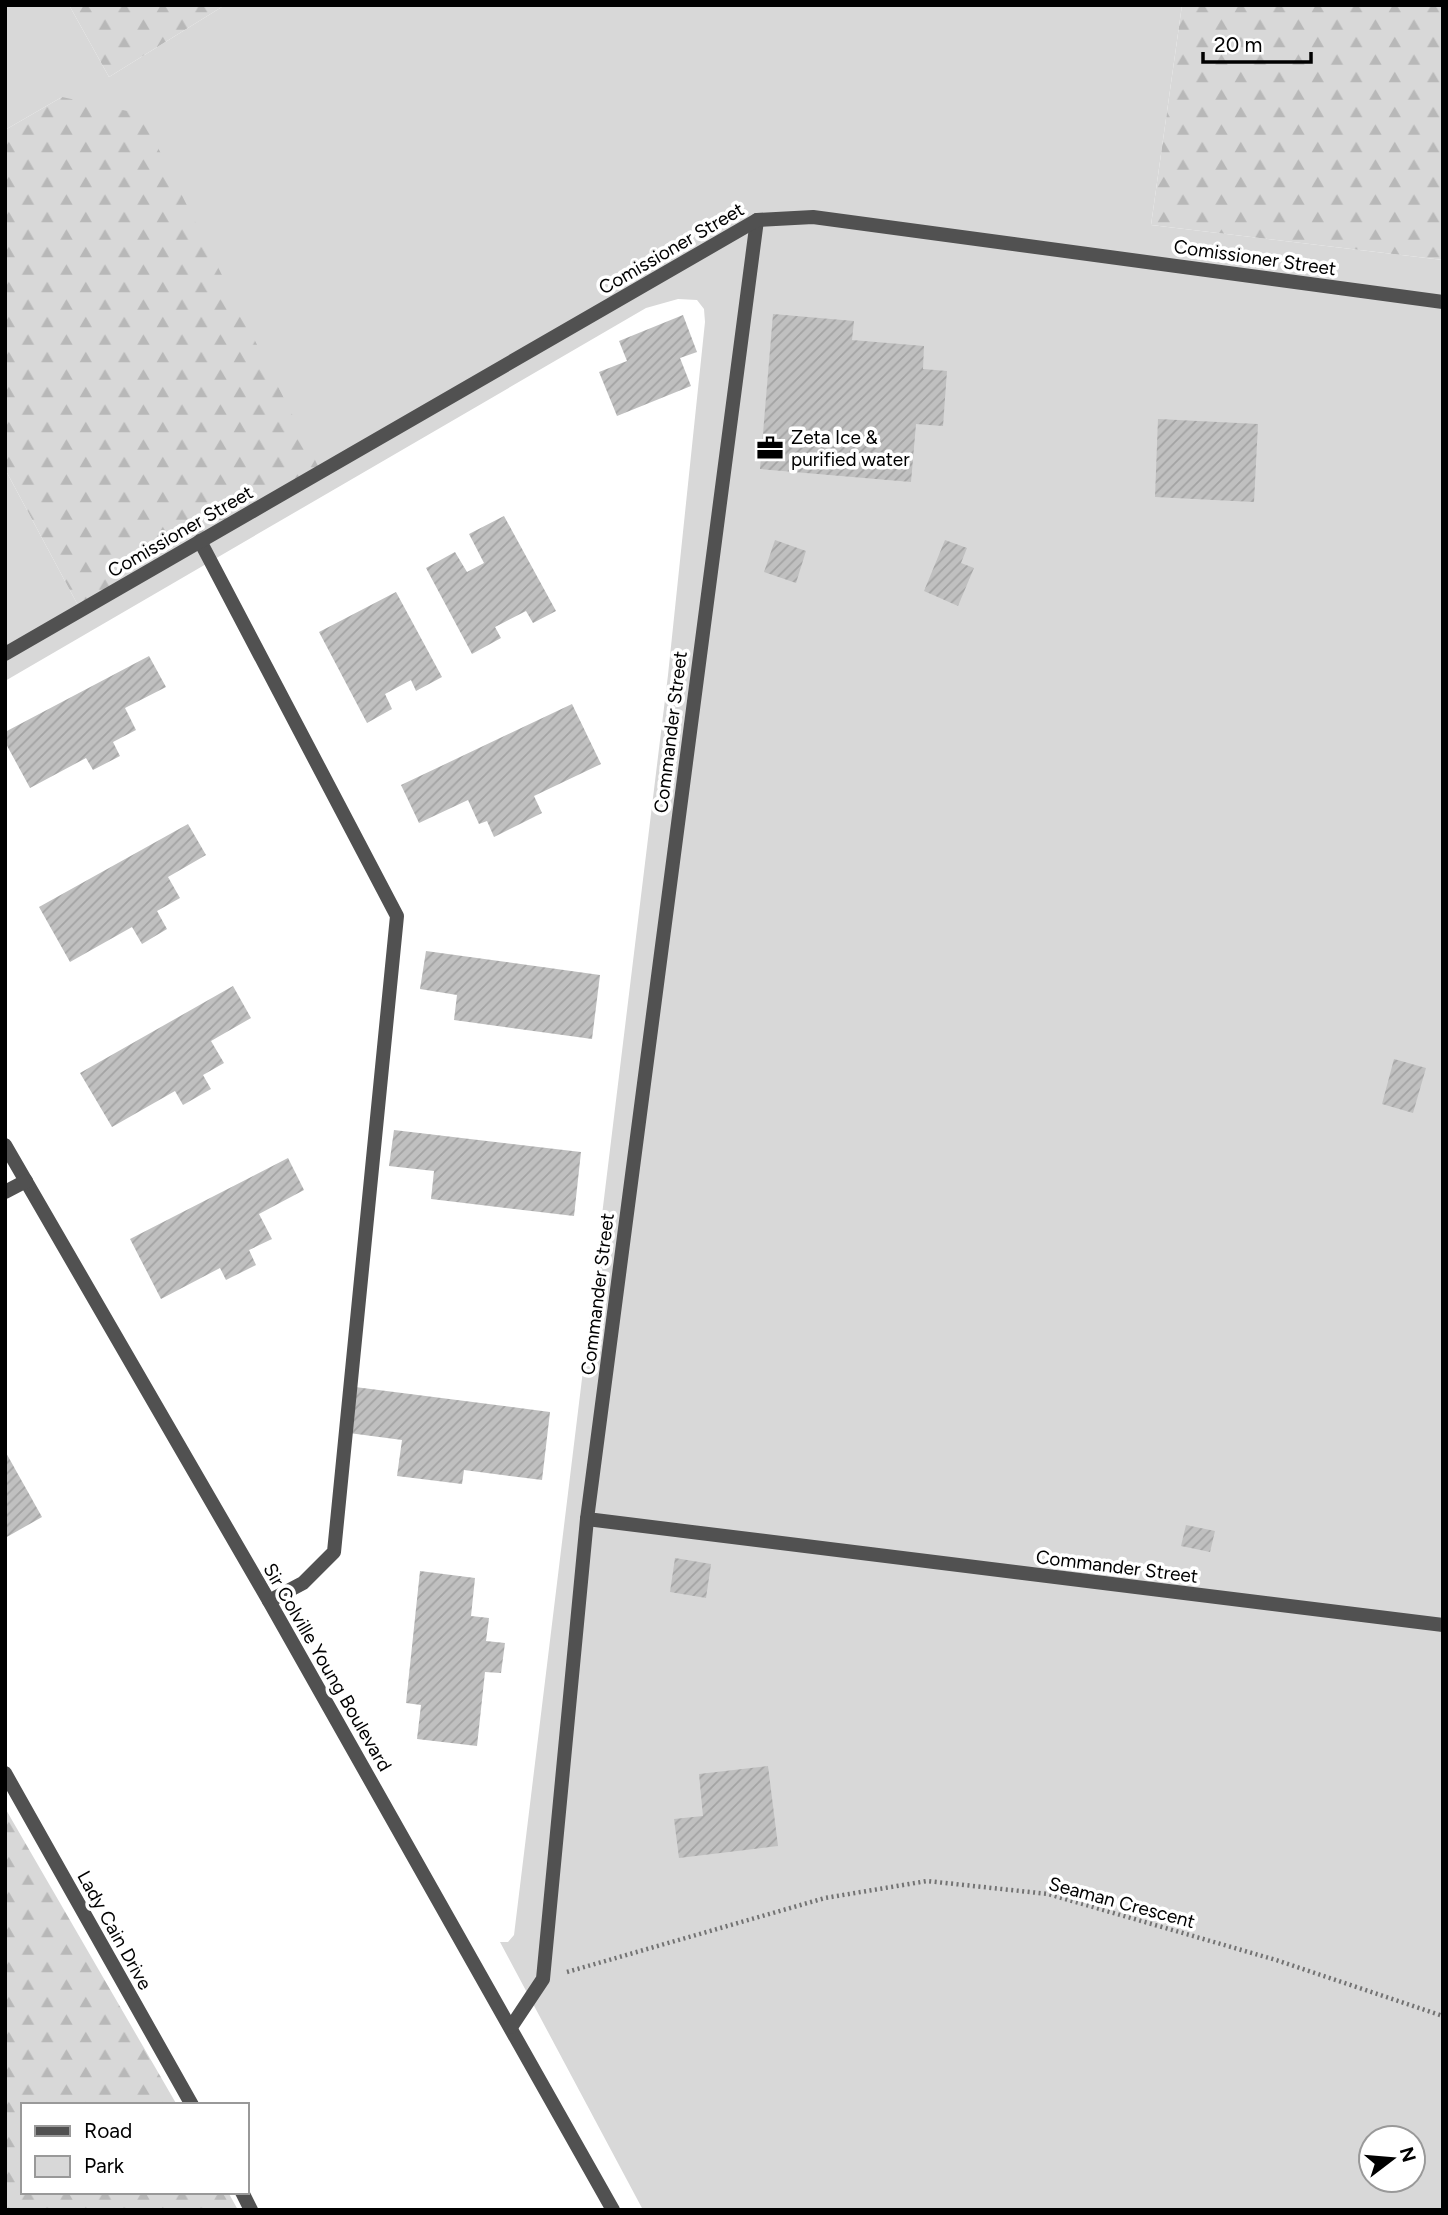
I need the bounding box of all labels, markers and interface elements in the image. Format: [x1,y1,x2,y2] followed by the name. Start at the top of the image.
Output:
[1203,21,1312,65] scale bar
[1214,32,1262,57] text: 20 m
[595,198,748,299] street label: Comissioner Street
[1172,235,1338,280] street label: Comissioner Street
[791,426,910,471] place label: Zeta Ice & purified water
[755,433,785,463] office icon: Zeta Ice & purified water
[104,481,257,582] street label: Comissioner Street
[649,650,692,814] street label: Commander Street
[576,1212,619,1376] street label: Commander Street
[1035,1545,1199,1588] street label: Commander Street
[258,1559,397,1775] street label: Sir Colville Young Boulevard
[72,1867,157,1994] street label: Lady Cain Drive
[1046,1872,1198,1933] street label: Seaman Crescent
[21,2103,248,2194] legend
[84,2118,132,2143] text: Road
[1357,2124,1427,2194] north arrow
[1395,2144,1421,2165] text: N
[84,2153,125,2178] text: Park

